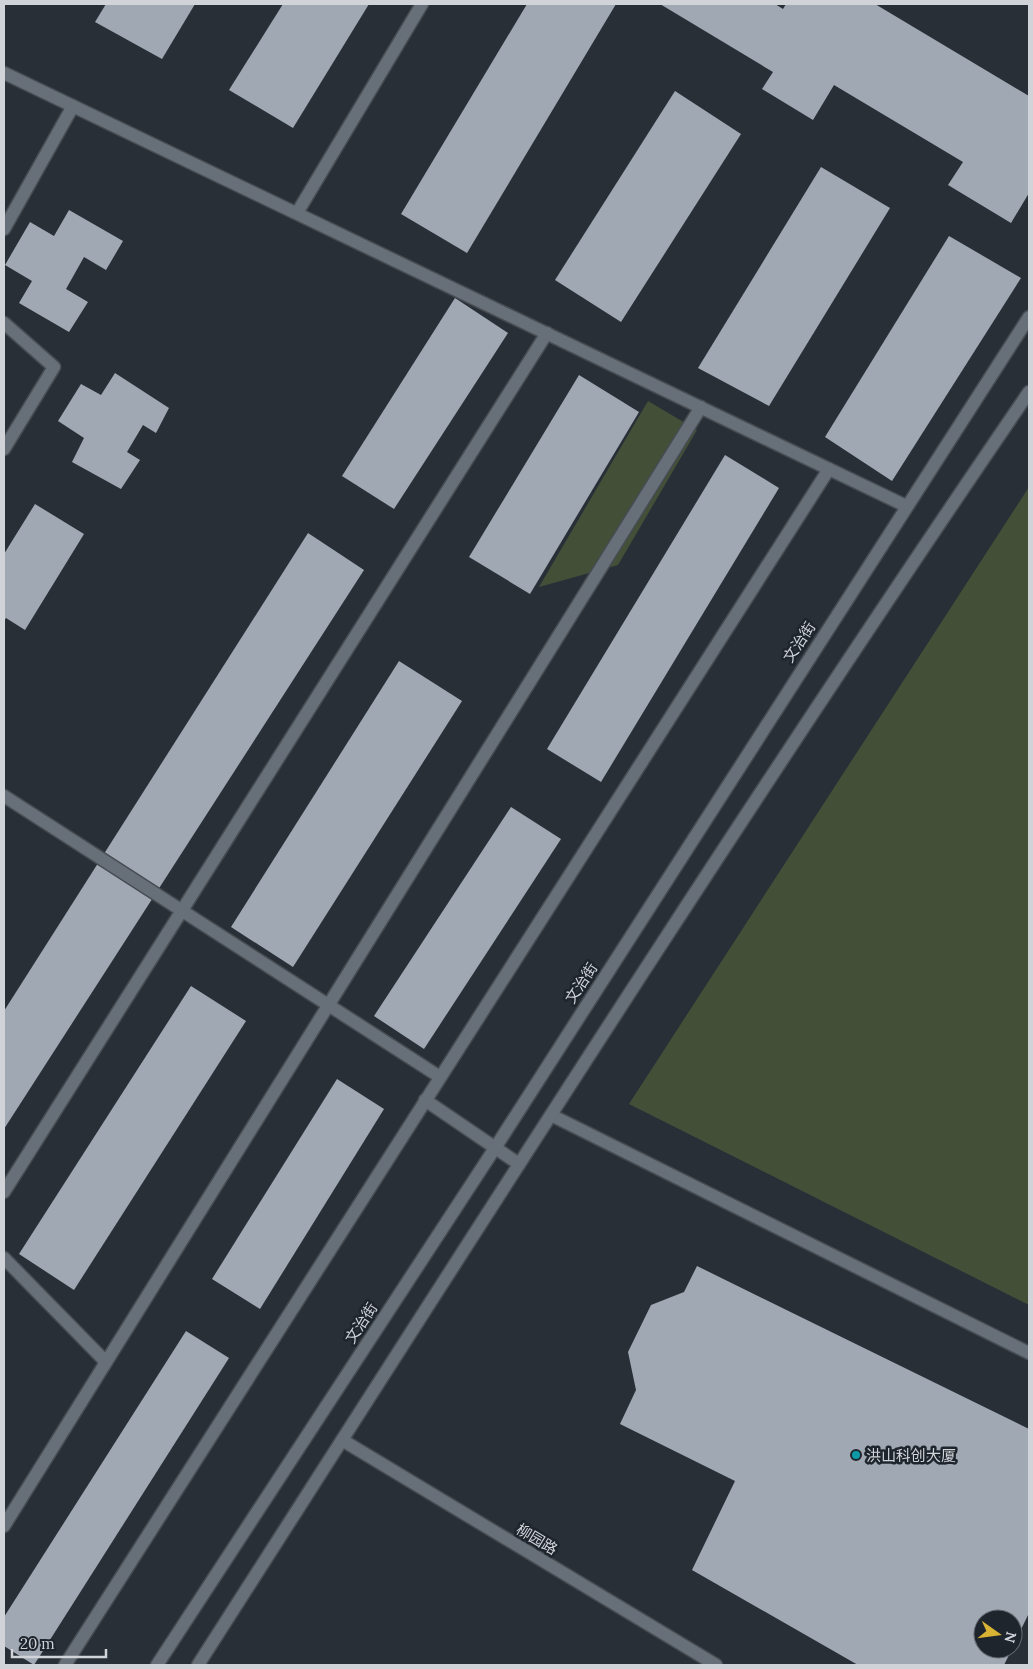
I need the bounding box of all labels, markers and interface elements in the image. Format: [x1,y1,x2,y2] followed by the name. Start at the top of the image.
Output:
[779,618,819,666] street label: 文治街
[561,959,601,1007] street label: 文治街
[341,1299,381,1347] street label: 文治街
[866,1446,956,1465] place label: 洪山科创大厦
[850,1449,862,1461] marker: 洪山科创大厦
[513,1519,561,1559] street label: 柳园路
[973,1609,1023,1659] north arrow
[12,1626,106,1658] scale bar
[1001,1630,1021,1645] text: N
[20,1634,55,1653] text: 20 m

